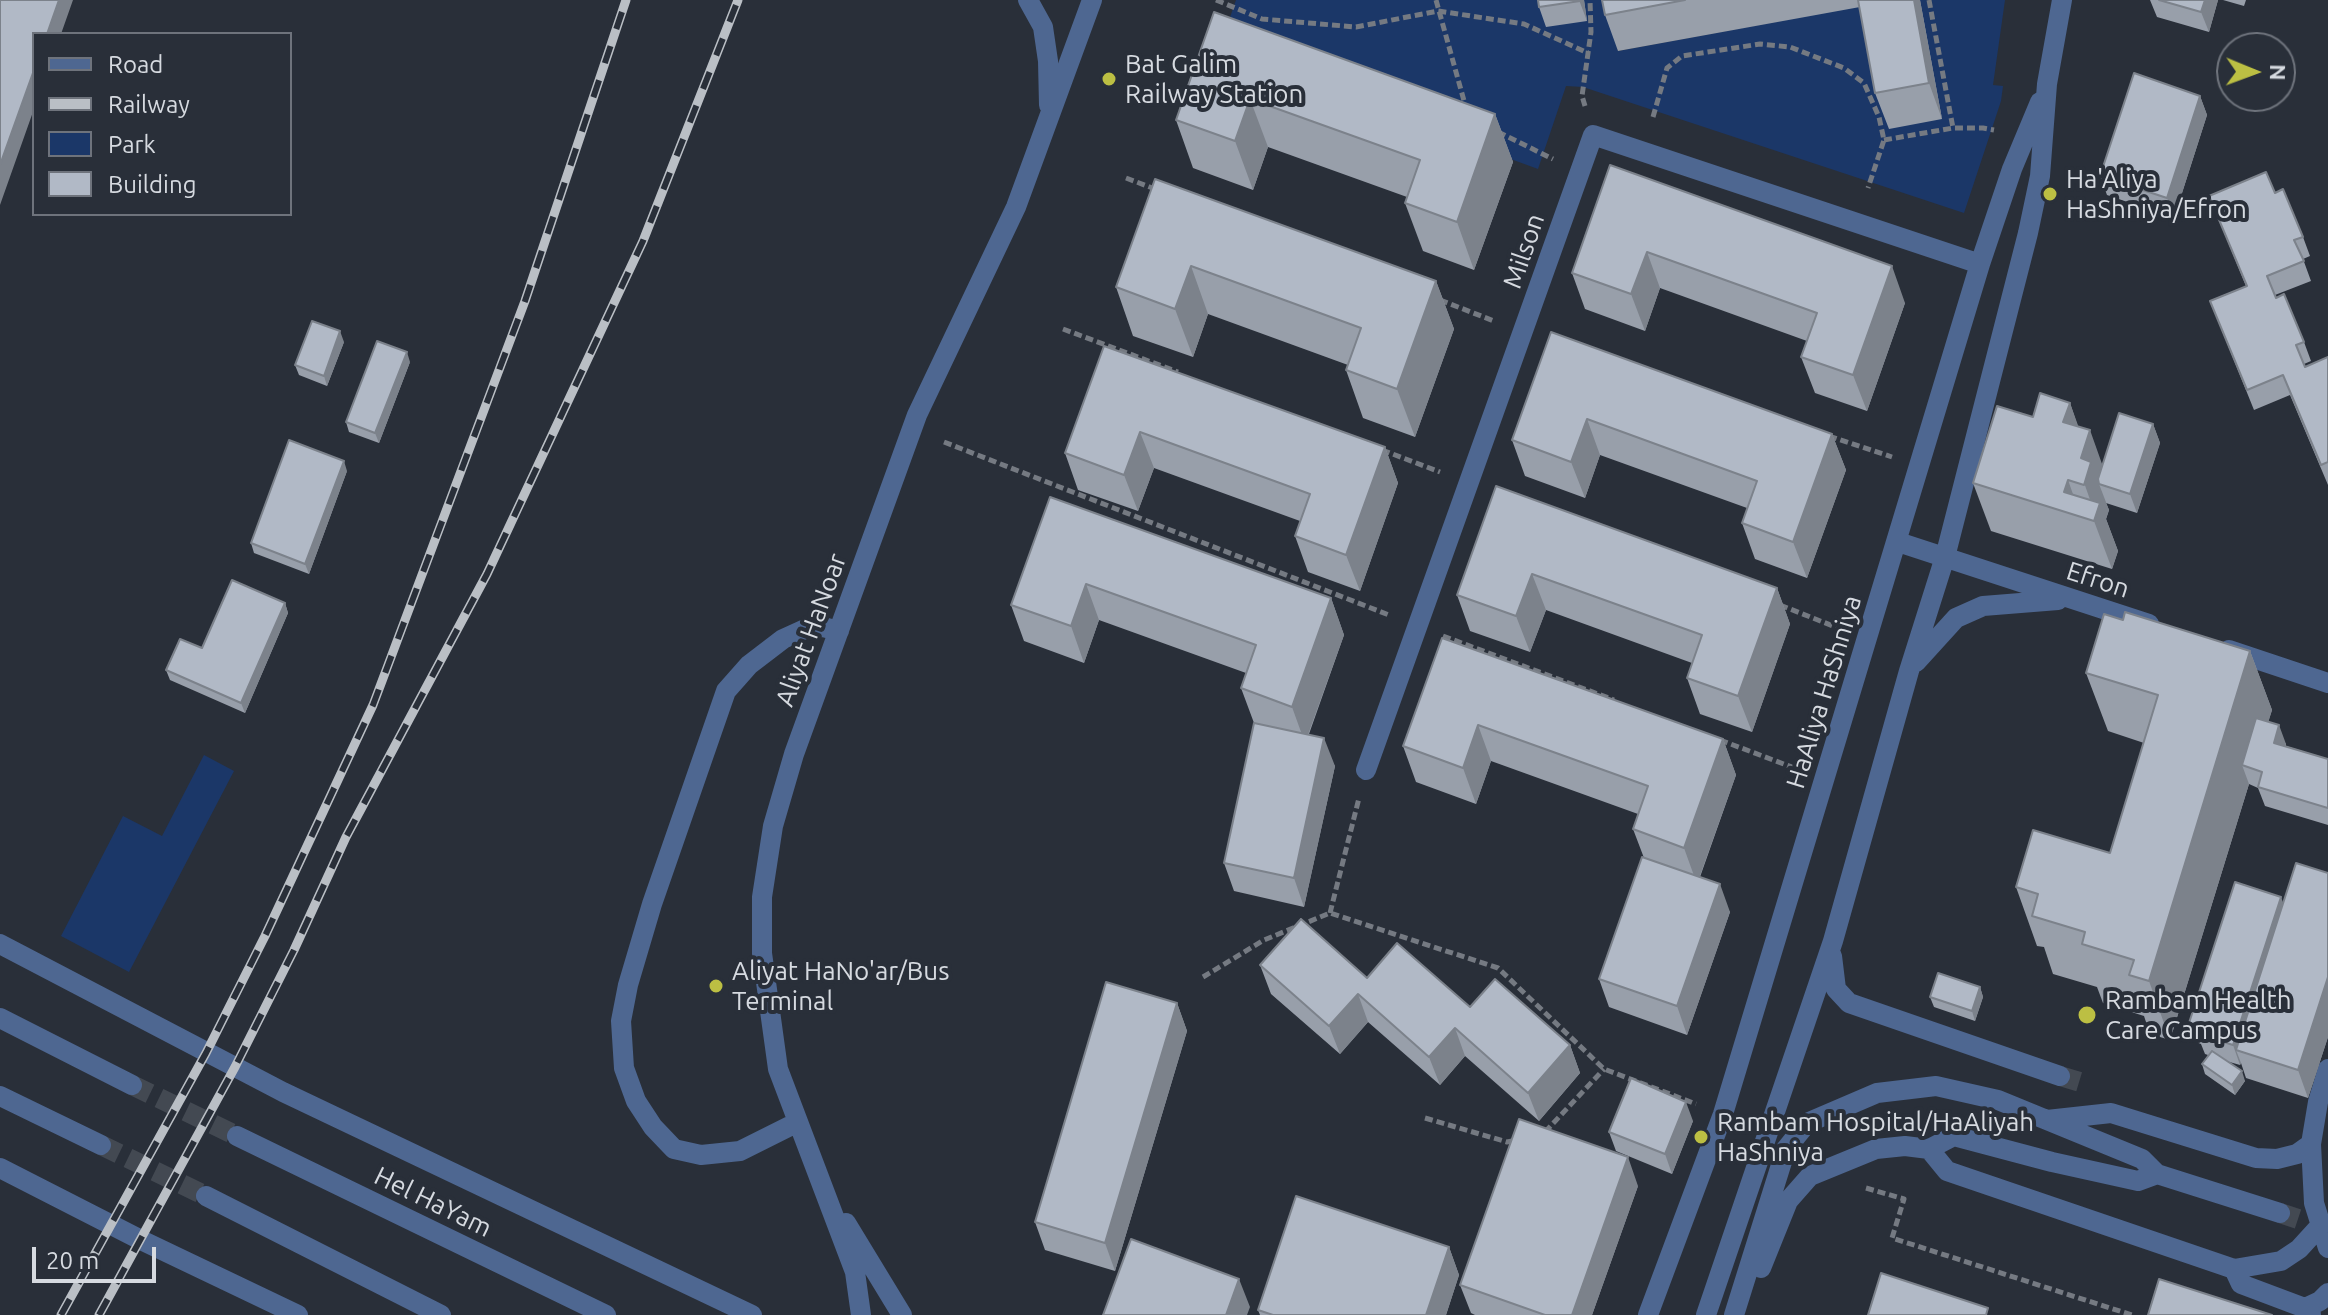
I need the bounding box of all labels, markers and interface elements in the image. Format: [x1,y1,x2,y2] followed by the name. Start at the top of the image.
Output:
[32,32,292,216] legend
[2216,32,2296,112] north arrow
[1125,48,1303,110] place label: Bat Galim Railway Station
[108,51,163,78] text: Road
[2266,64,2291,81] text: N
[1100,70,1118,88] marker: Bat Galim Railway Station
[108,91,190,118] text: Railway
[108,131,156,158] text: Park
[2066,163,2247,224] place label: Ha'Aliya HaShniya/Efron
[108,171,196,198] text: Building
[2041,185,2059,203] marker: Ha'Aliya HaShniya/Efron
[1497,209,1551,293] street label: Milson
[769,549,853,711] street label: Aliyat HaNoar
[2063,555,2133,605] street label: Efron
[1780,592,1868,792] street label: HaAliya HaShniya
[732,955,949,1016] place label: Aliyat HaNo'ar/Bus Terminal
[707,977,725,995] marker: Aliyat HaNo'ar/Bus Terminal
[2105,984,2292,1046] place label: Rambam Health Care Campus
[2076,1004,2098,1026] marker: Rambam Health Care Campus
[1717,1106,2034,1168] place label: Rambam Hospital/HaAliyah HaShniya
[1692,1128,1710,1146] marker: Rambam Hospital/HaAliyah HaShniya
[369,1160,497,1244] street label: Hel HaYam
[36,1231,160,1281] scale bar
[46,1247,99,1274] text: 20 m

